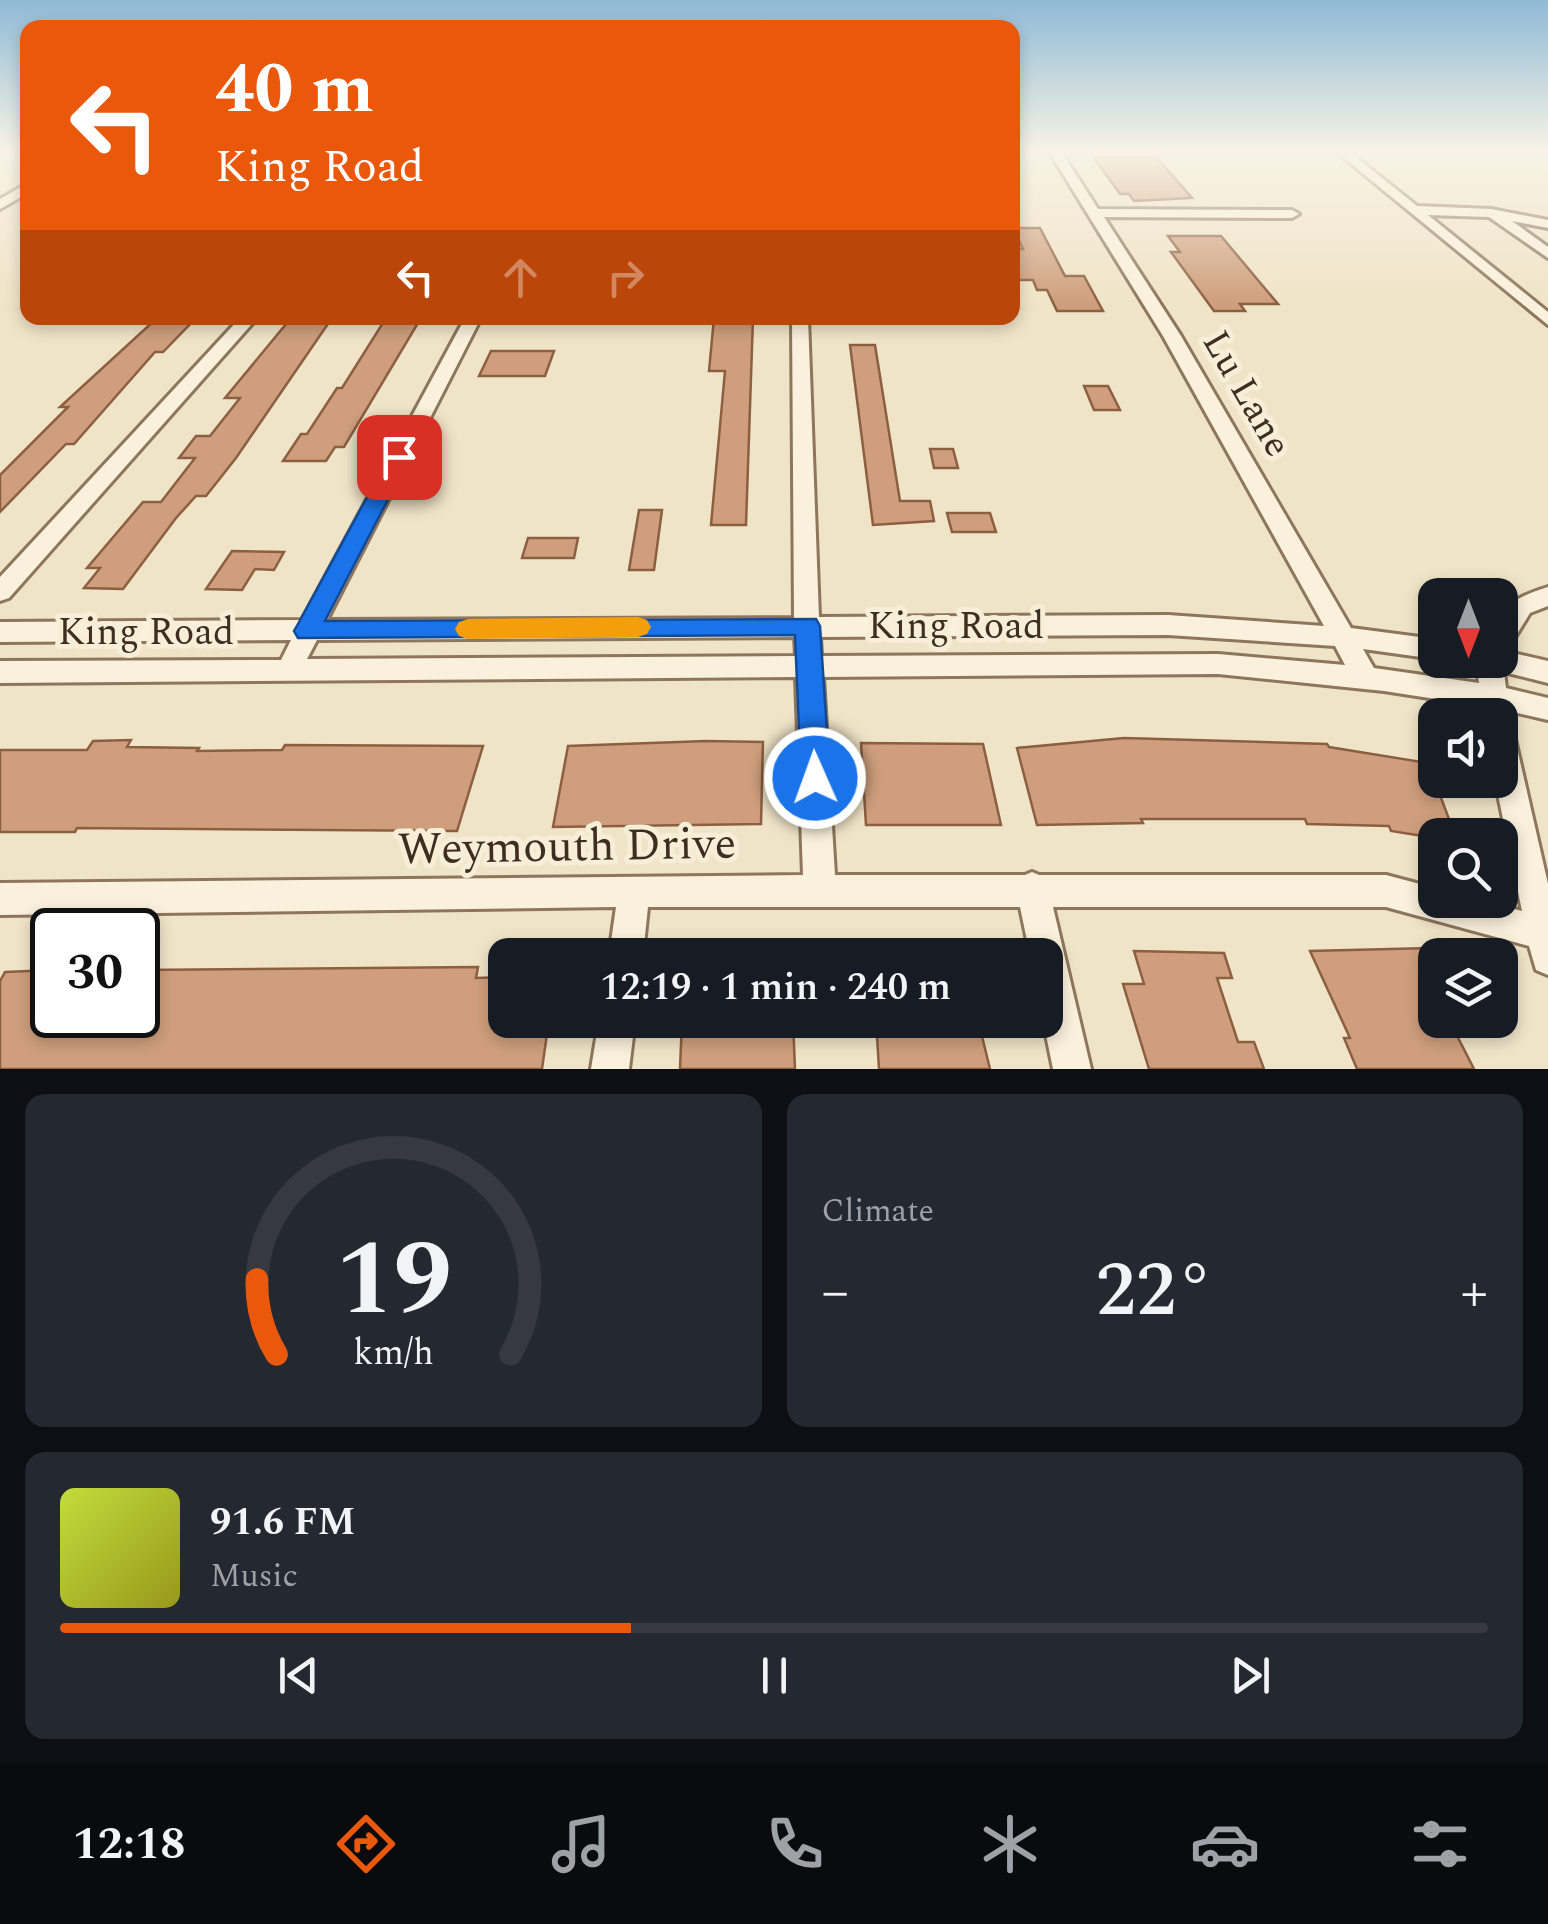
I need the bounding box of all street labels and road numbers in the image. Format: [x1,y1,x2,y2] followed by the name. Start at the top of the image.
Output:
[1186,320,1306,468] street label: Lu Lane
[868,598,1044,656] street label: King Road
[58,604,234,662] street label: King Road
[397,810,737,884] street label: Weymouth Drive

